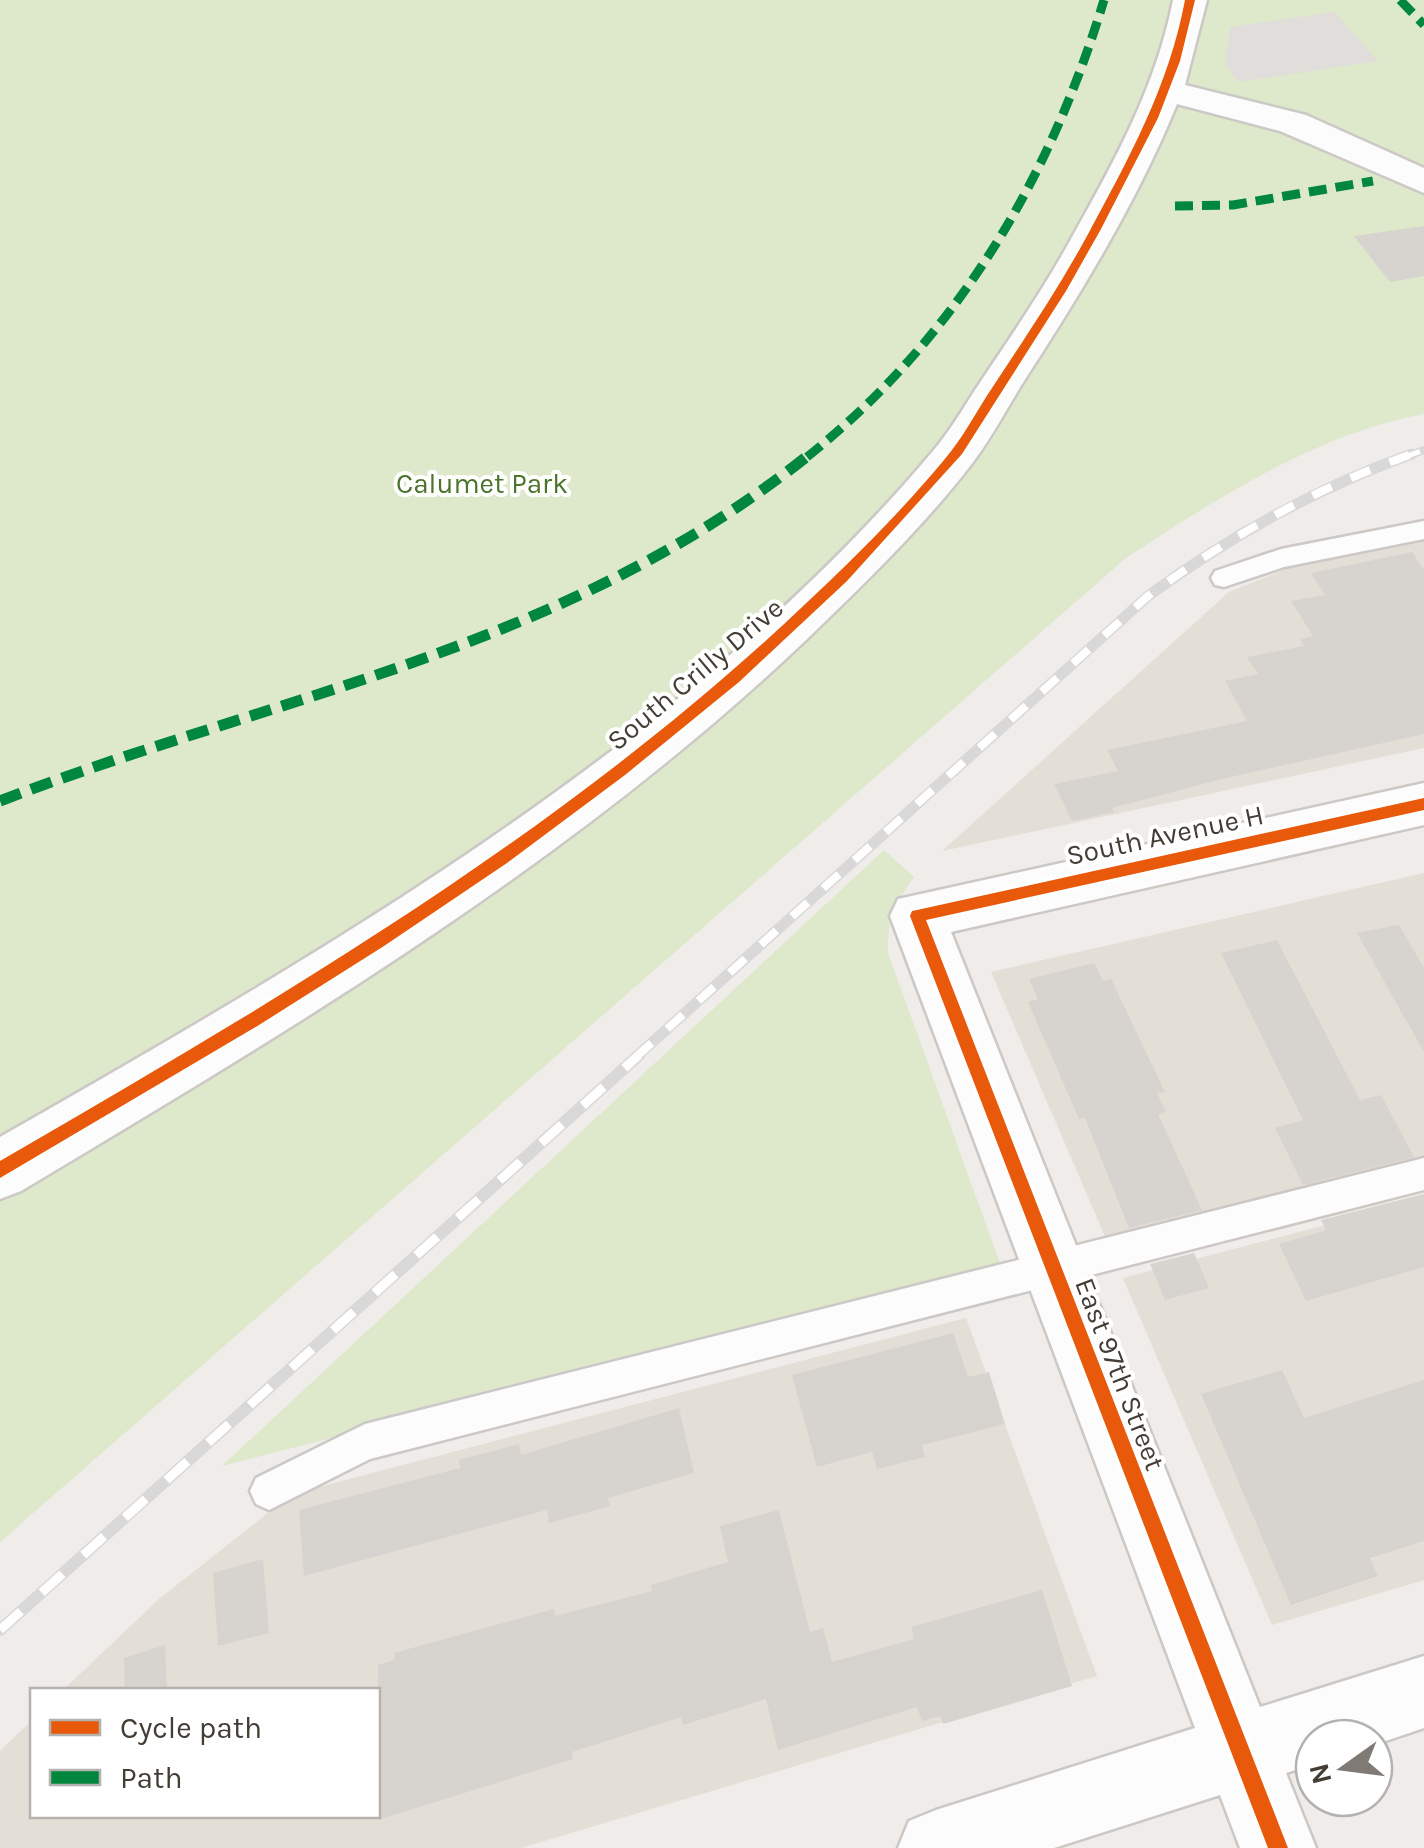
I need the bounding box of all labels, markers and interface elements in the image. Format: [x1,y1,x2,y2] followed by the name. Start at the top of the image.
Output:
[396,467,568,500] park label: Calumet Park
[600,591,790,757] street label: South Crilly Drive
[1063,798,1267,872] street label: South Avenue H
[1068,1273,1172,1475] street label: East 97th Street
[30,1688,380,1818] legend
[120,1710,262,1746] text: Cycle path
[1294,1718,1394,1818] north arrow
[120,1760,183,1796] text: Path
[1302,1760,1339,1788] text: N

